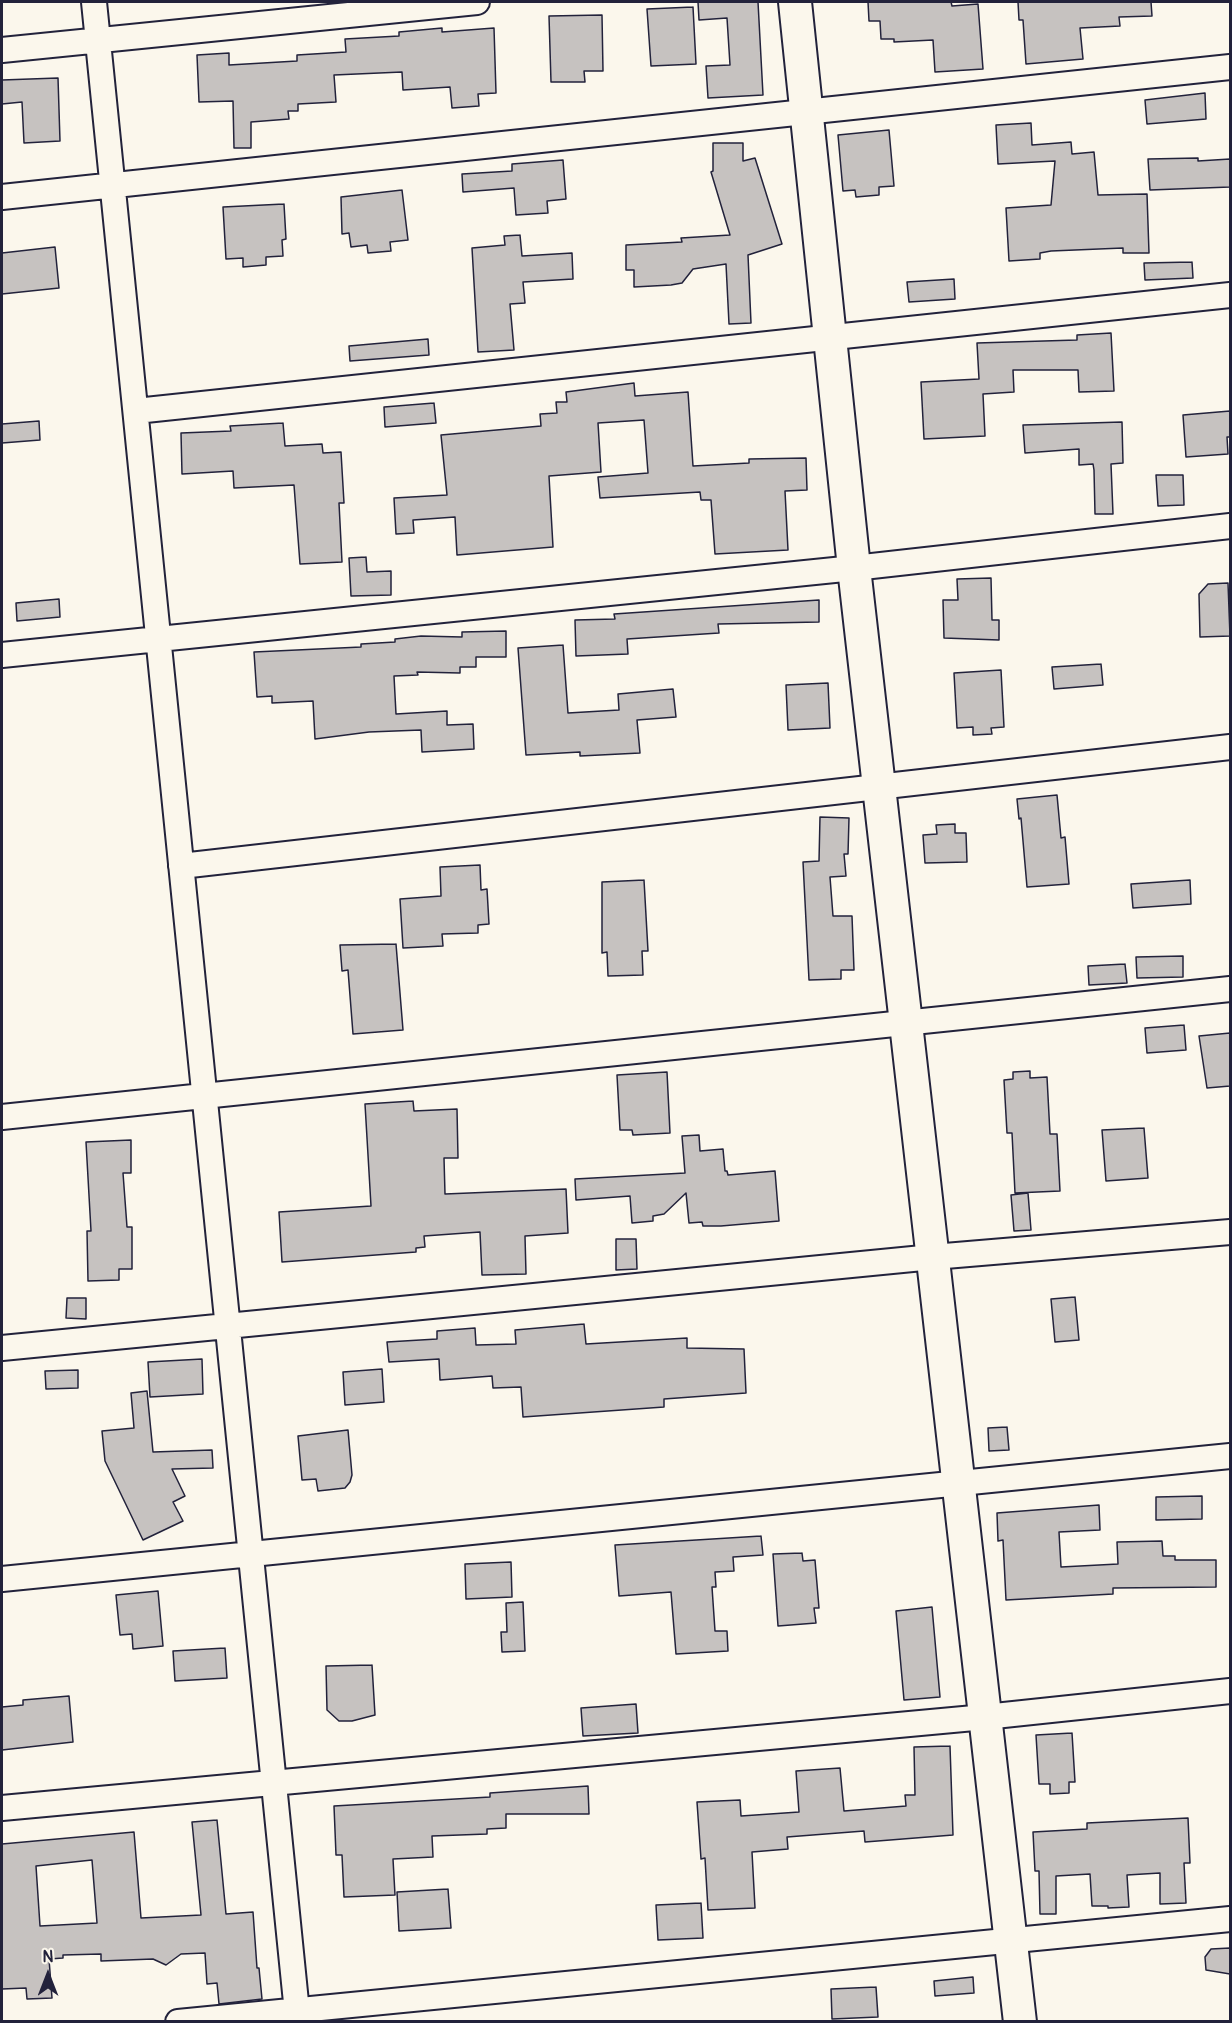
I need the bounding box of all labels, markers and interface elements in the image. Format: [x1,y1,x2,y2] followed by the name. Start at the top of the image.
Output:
[18,1945,78,2005] north arrow
[43,1947,53,1967] text: N

